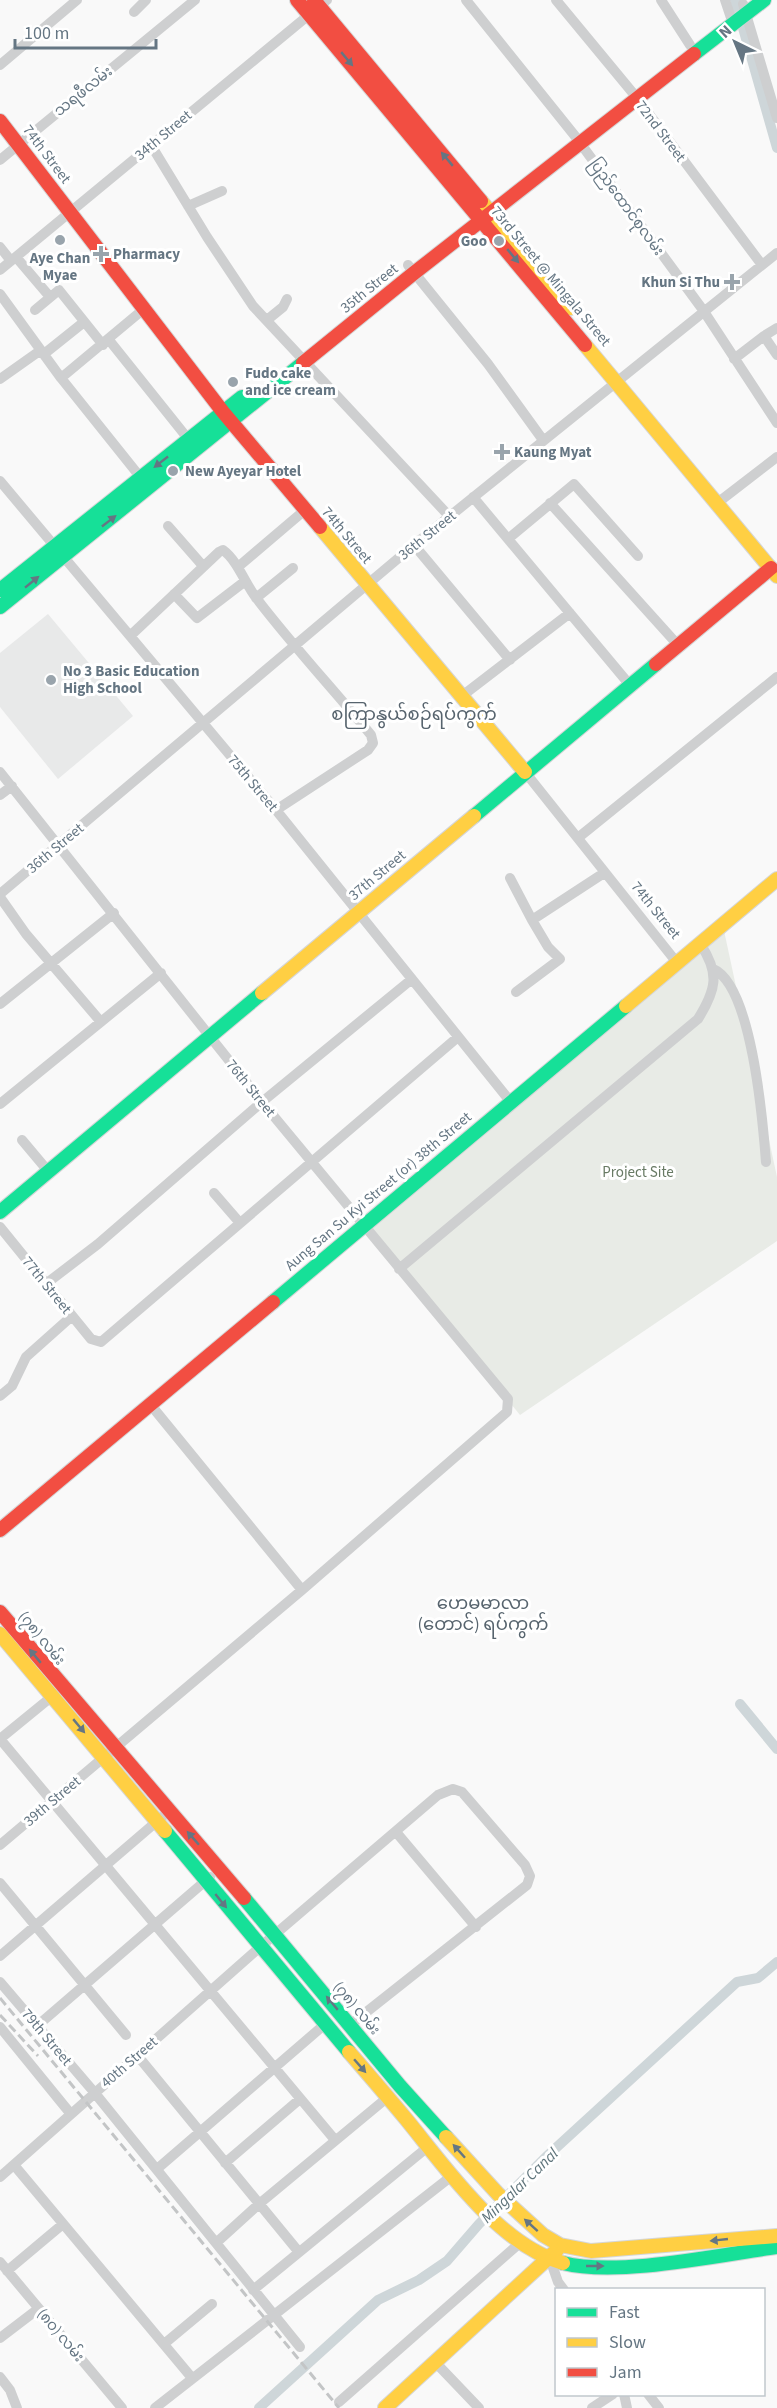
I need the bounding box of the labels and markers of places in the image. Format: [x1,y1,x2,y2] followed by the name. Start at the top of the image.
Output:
[461,231,487,252] place label: Goo
[53,233,67,247] marker: Aye Chan Myae
[492,234,506,248] marker: Goo
[113,244,180,265] place label: Pharmacy
[94,247,108,261] marker: Pharmacy
[29,248,90,286] place label: Aye Chan Myae
[641,272,720,293] place label: Khun Si Thu
[725,275,739,289] marker: Khun Si Thu
[245,363,336,401] place label: Fudo cake and ice cream
[226,375,240,389] marker: Fudo cake and ice cream
[514,442,592,463] place label: Kaung Myat
[495,445,509,459] marker: Kaung Myat
[185,461,302,482] place label: New Ayeyar Hotel
[166,464,180,478] marker: New Ayeyar Hotel
[63,661,199,699] place label: No 3 Basic Education High School
[44,673,58,687] marker: No 3 Basic Education High School

